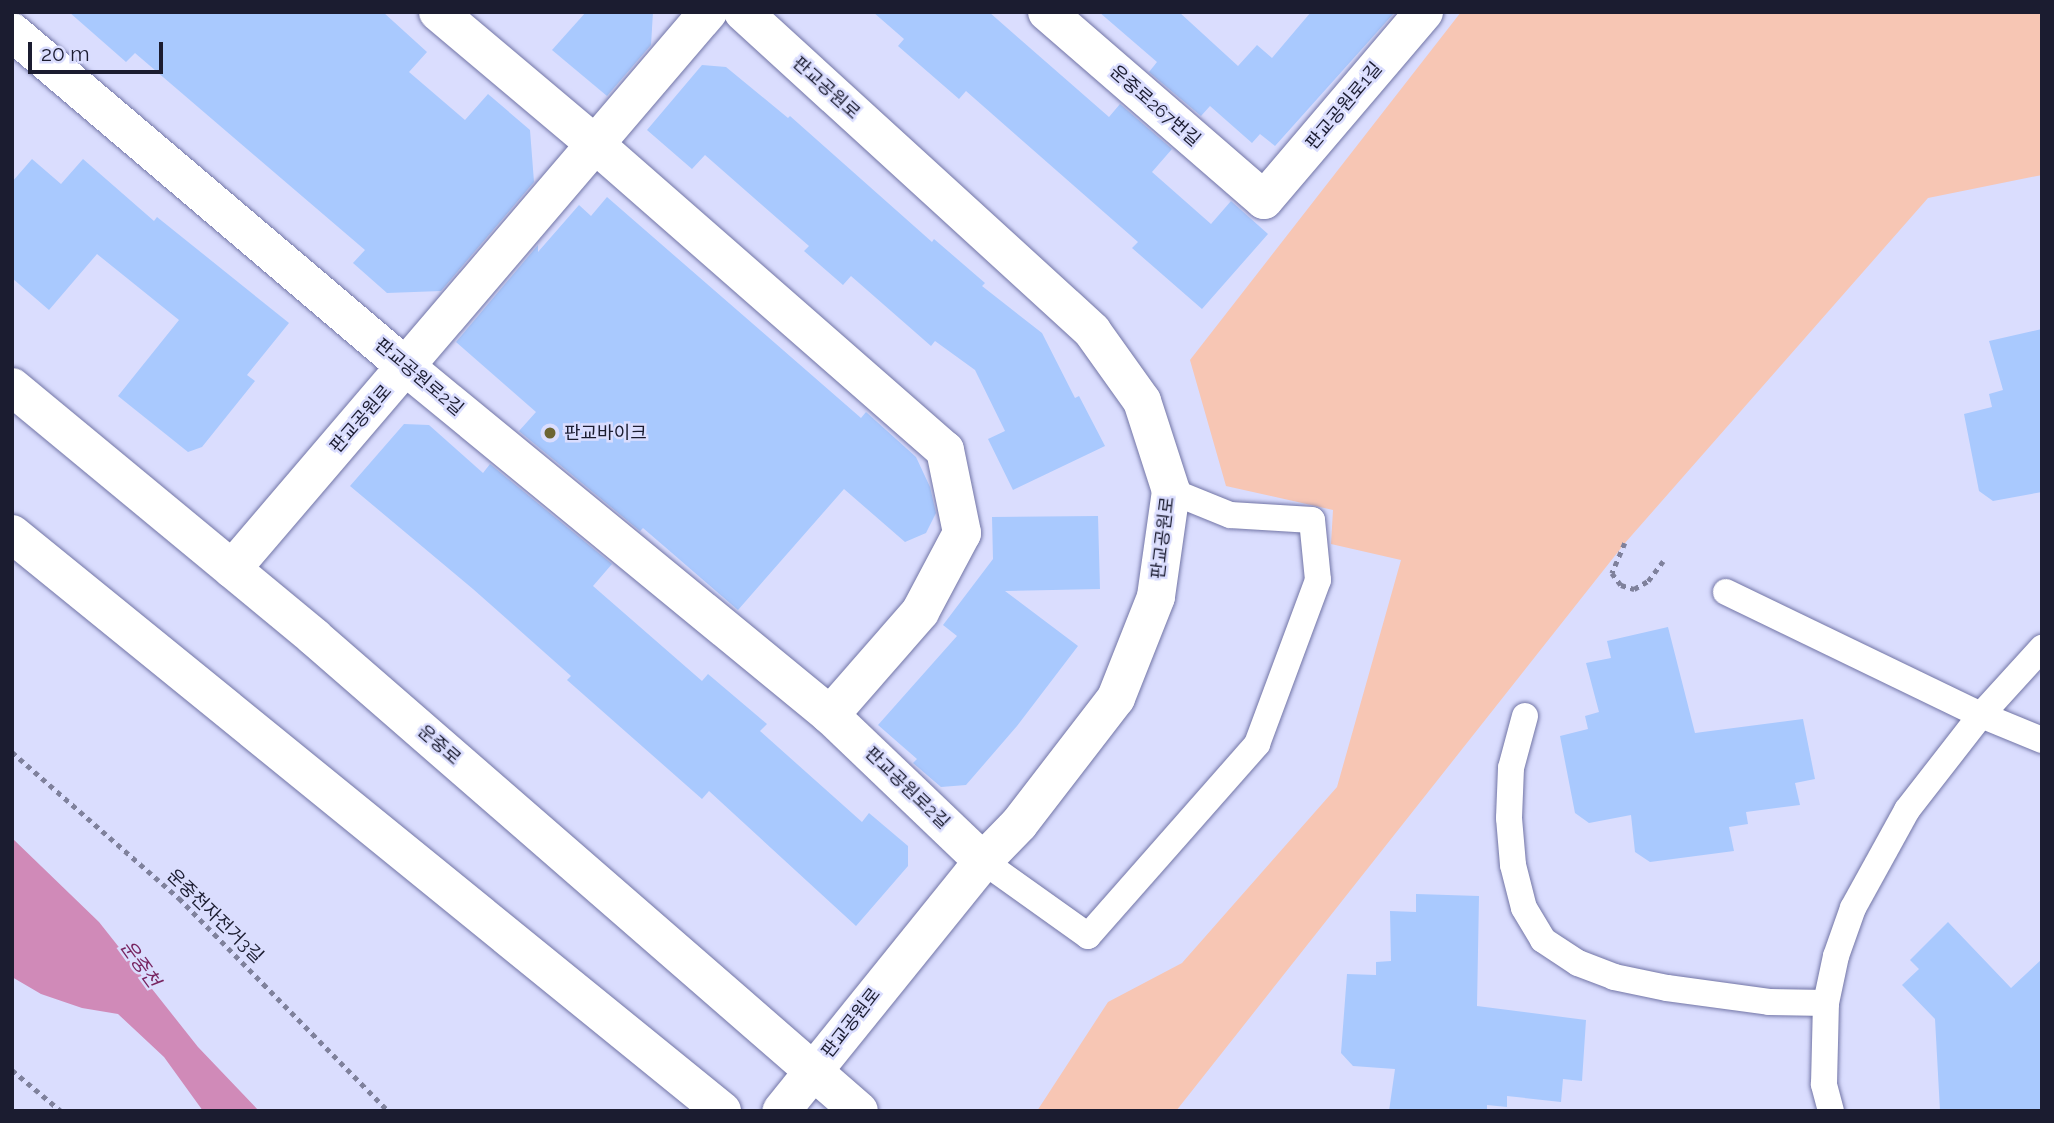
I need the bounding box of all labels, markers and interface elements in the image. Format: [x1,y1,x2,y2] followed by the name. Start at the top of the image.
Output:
[32,28,166,72] scale bar
[41,41,89,66] text: 20 m
[788,52,864,124] street label: 판교공원로
[1301,58,1387,154] street label: 판교공원로1길
[1105,61,1205,151] street label: 운중로267번길
[370,334,468,420] street label: 판교공원로2길
[326,381,396,457] street label: 판교공원로
[564,422,647,444] place label: 판교바이크
[542,425,558,441] marker: 판교바이크
[1147,496,1179,580] street label: 판교공원로
[413,721,465,769] street label: 운중로
[860,742,954,834] street label: 판교공원로2길
[162,865,268,967] street label: 운중천자전거3길
[115,936,165,992] water label: 운중천
[817,984,885,1062] street label: 판교공원로

